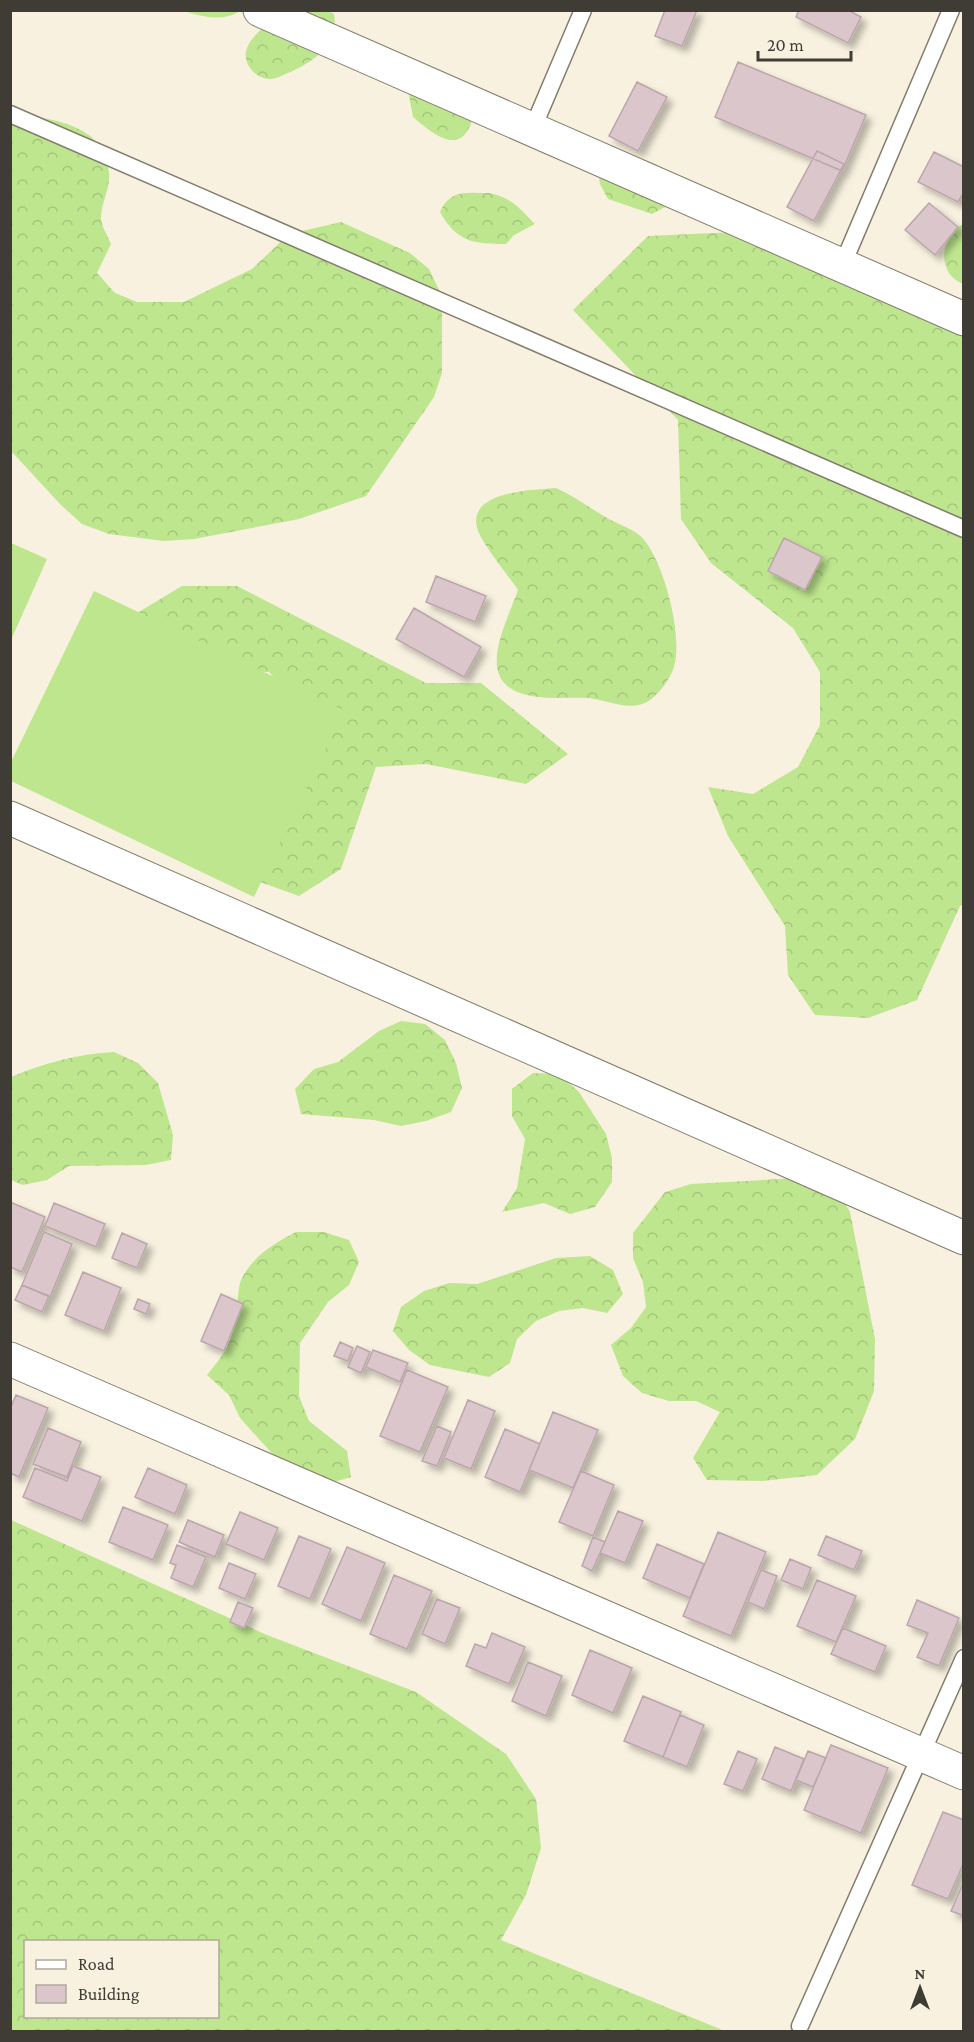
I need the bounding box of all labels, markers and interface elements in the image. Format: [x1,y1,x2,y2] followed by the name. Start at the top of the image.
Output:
[758,24,851,62] scale bar
[767,35,804,55] text: 20 m
[24,1940,219,2018] legend
[78,1954,115,1974] text: Road
[890,1958,950,2018] north arrow
[915,1965,926,1982] text: N
[78,1984,140,2004] text: Building

